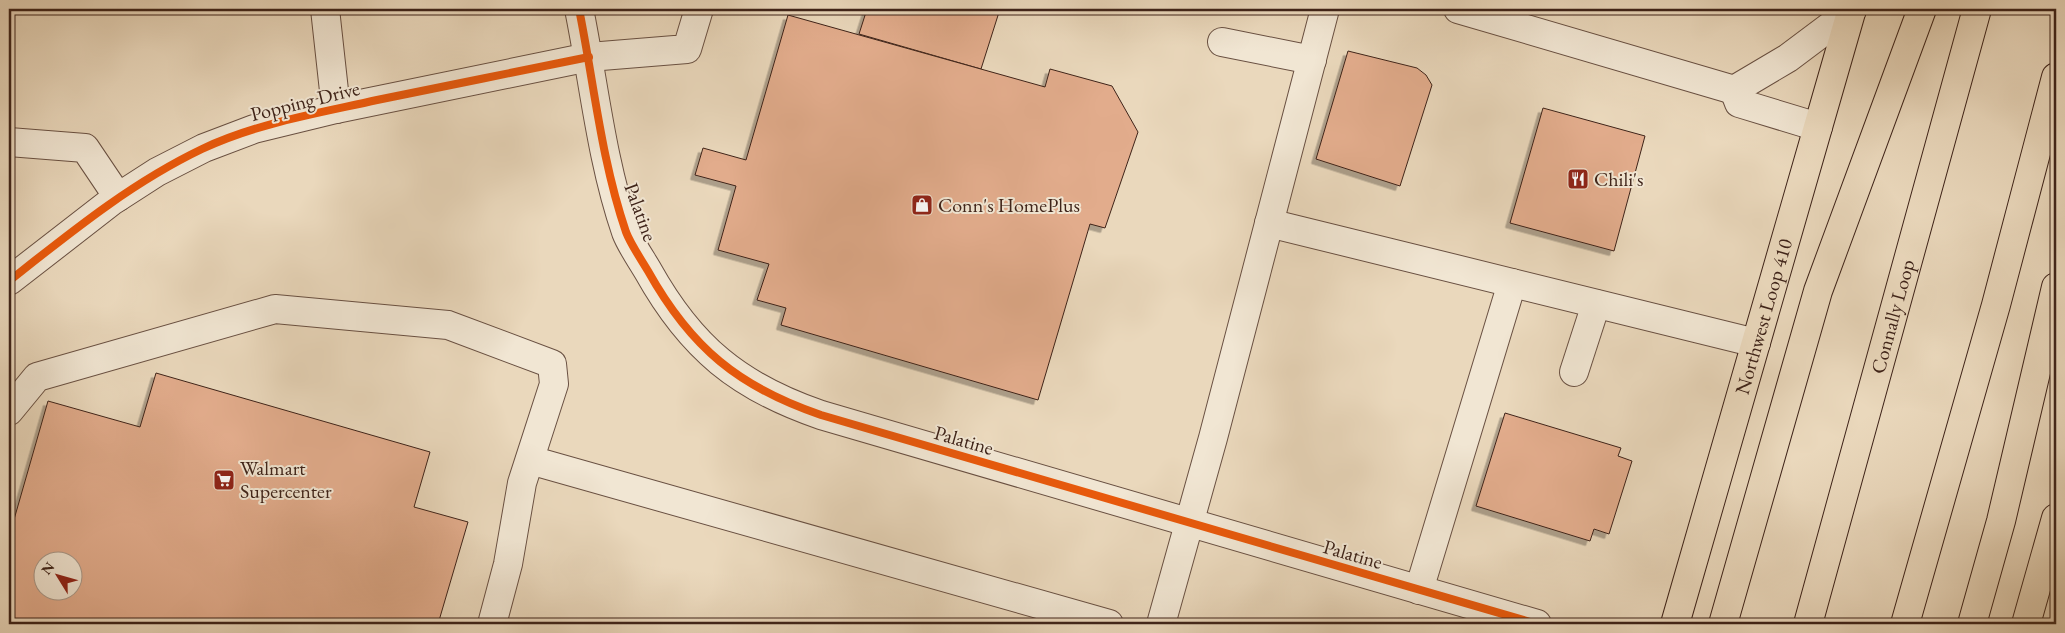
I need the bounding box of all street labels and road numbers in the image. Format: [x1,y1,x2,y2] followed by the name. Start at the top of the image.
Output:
[248,75,362,127] street label: Popping Drive
[618,179,664,245] street label: Palatine
[1729,235,1798,397] street label: Northwest Loop 410
[1864,256,1921,376] street label: Connally Loop
[931,419,997,461] street label: Palatine
[1320,533,1386,575] street label: Palatine

